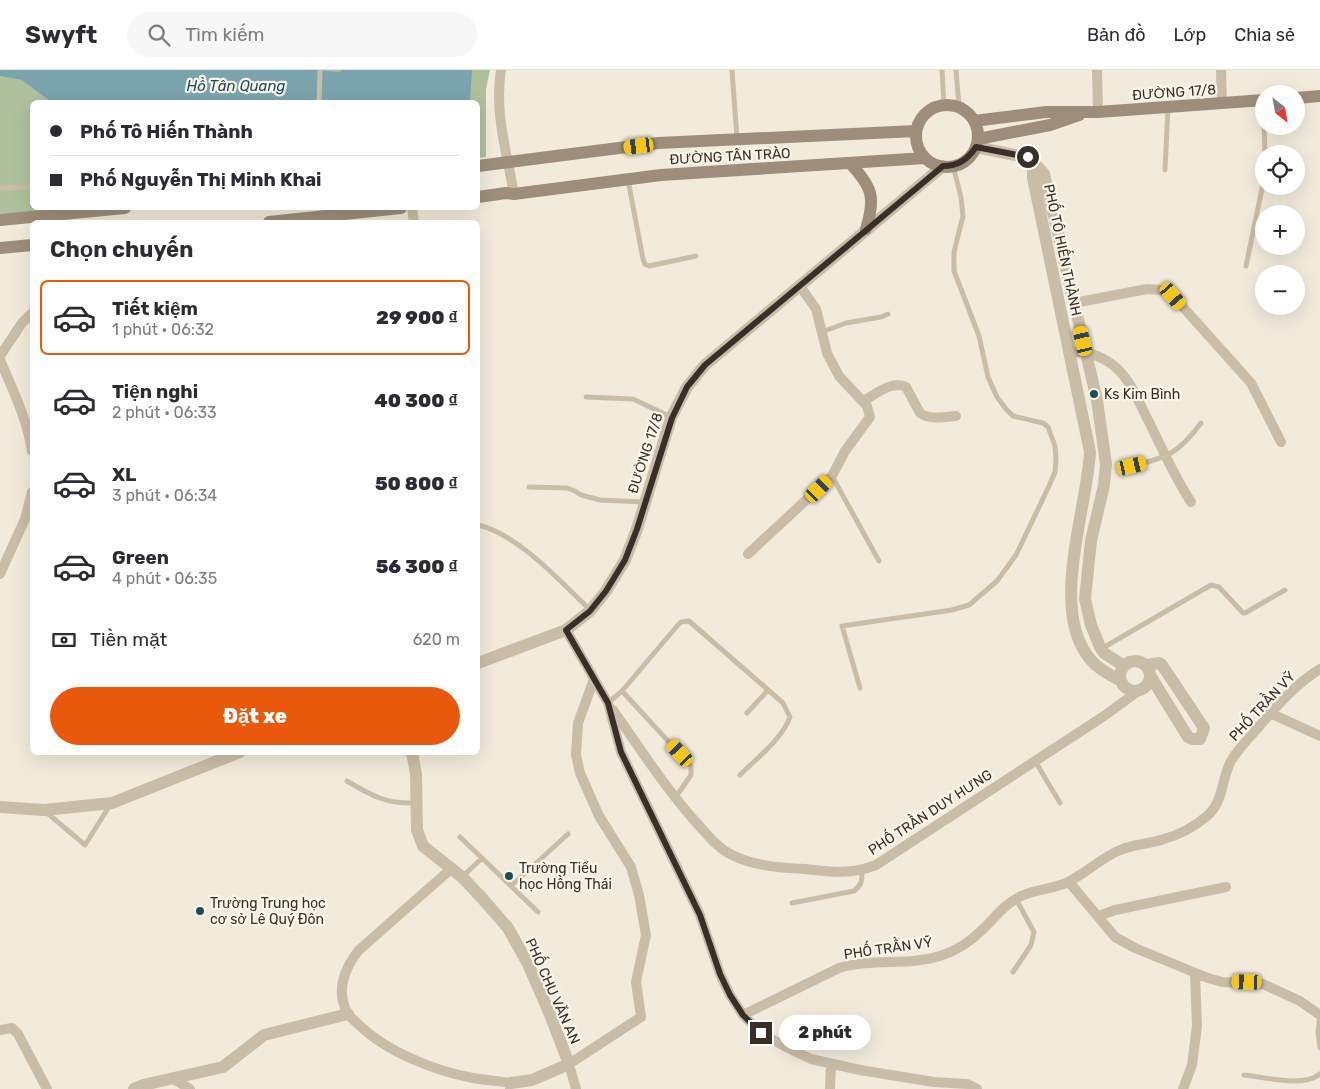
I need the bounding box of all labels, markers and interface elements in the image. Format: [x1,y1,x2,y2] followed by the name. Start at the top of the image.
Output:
[127,12,477,57] search box
[25,21,97,49] text: Swyft
[145,21,173,49] icon: search
[185,23,264,46] text: Tìm kiếm
[1087,24,1145,46] text: Bản đồ
[1173,24,1206,46] text: Lớp
[1234,24,1295,46] text: Chia sẻ
[187,77,285,95] water label: Hồ Tân Quang
[1132,81,1217,104] street label: ĐƯỜNG 17/8
[1255,85,1305,135] north arrow
[1255,85,1305,315] map controls
[80,120,253,143] text: Phố Tô Hiến Thành
[623,137,654,155] car
[669,144,791,168] street label: ĐƯỜNG TÂN TRÀO
[1255,145,1305,195] button: locate
[1017,146,1039,168] route start
[80,168,322,191] text: Phố Nguyễn Thị Minh Khai
[1040,182,1087,318] street label: PHỐ TÔ HIẾN THÀNH
[1255,205,1305,255] button: +
[50,236,193,263] text: Chọn chuyến
[1255,265,1305,315] button: −
[1157,280,1188,312] car
[52,295,97,340] icon: car
[112,297,198,320] text: Tiết kiệm
[376,306,458,329] text: 29 900 ₫
[112,320,214,339] text: 1 phút · 06:32
[1072,325,1093,357] car
[52,378,97,423] icon: car
[112,380,198,403] text: Tiện nghi
[1104,386,1180,403] place label: Ks Kim Bình
[1088,388,1100,400] marker: Ks Kim Bình
[374,389,458,412] text: 40 300 ₫
[112,403,217,422] text: 2 phút · 06:33
[624,410,667,496] street label: ĐƯỜNG 17/8
[1115,455,1148,477] car
[52,461,97,506] icon: car
[112,463,136,486] text: XL
[375,472,458,495] text: 50 800 ₫
[803,473,834,505] car
[112,486,217,505] text: 3 phút · 06:34
[52,544,97,589] icon: car
[112,546,169,569] text: Green
[376,555,458,578] text: 56 300 ₫
[112,569,217,588] text: 4 phút · 06:35
[50,626,78,654] icon: cash
[90,628,167,651] text: Tiền mặt
[413,630,460,649] text: 620 m
[1224,666,1299,745] street label: PHỐ TRẦN VỸ
[50,687,460,745] button: Đặt xe
[664,737,695,769] car
[864,764,995,859] street label: PHỐ TRẦN DUY HƯNG
[519,860,612,893] place label: Trường Tiểu học Hồng Thái
[503,870,515,882] marker: Trường Tiểu học Hồng Thái
[210,895,326,928] place label: Trường Trung học cơ sở Lê Quý Đôn
[194,905,206,917] marker: Trường Trung học cơ sở Lê Quý Đôn
[842,931,933,963] street label: PHỐ TRẦN VỸ
[522,935,586,1047] street label: PHỐ CHU VĂN AN
[1231,974,1262,990] car
[778,1016,871,1050] callout: 2 phút
[750,1022,772,1044] route end
[798,1023,852,1042] text: 2 phút

